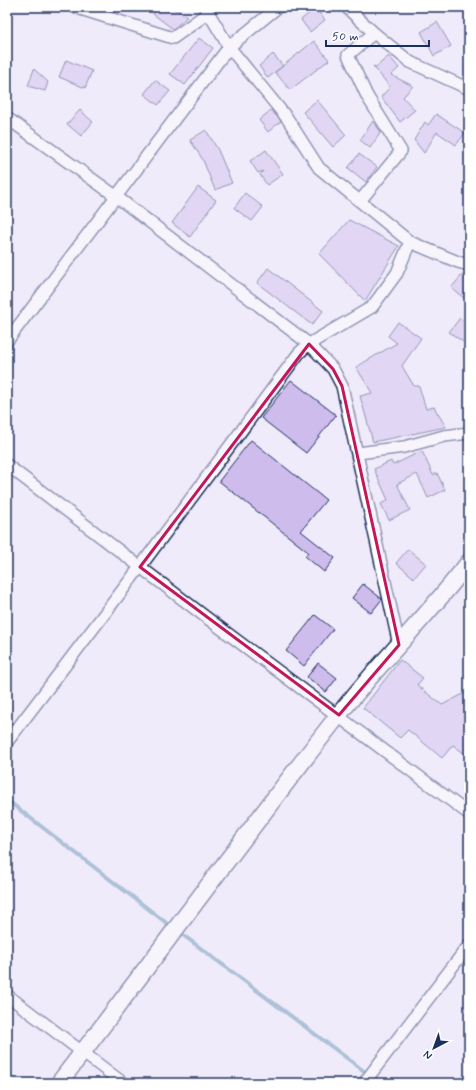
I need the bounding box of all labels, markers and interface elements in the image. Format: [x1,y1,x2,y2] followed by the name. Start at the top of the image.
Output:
[326,22,429,48] scale bar
[332,29,359,45] text: 50 m
[414,1028,454,1068] north arrow
[421,1047,435,1062] text: N

